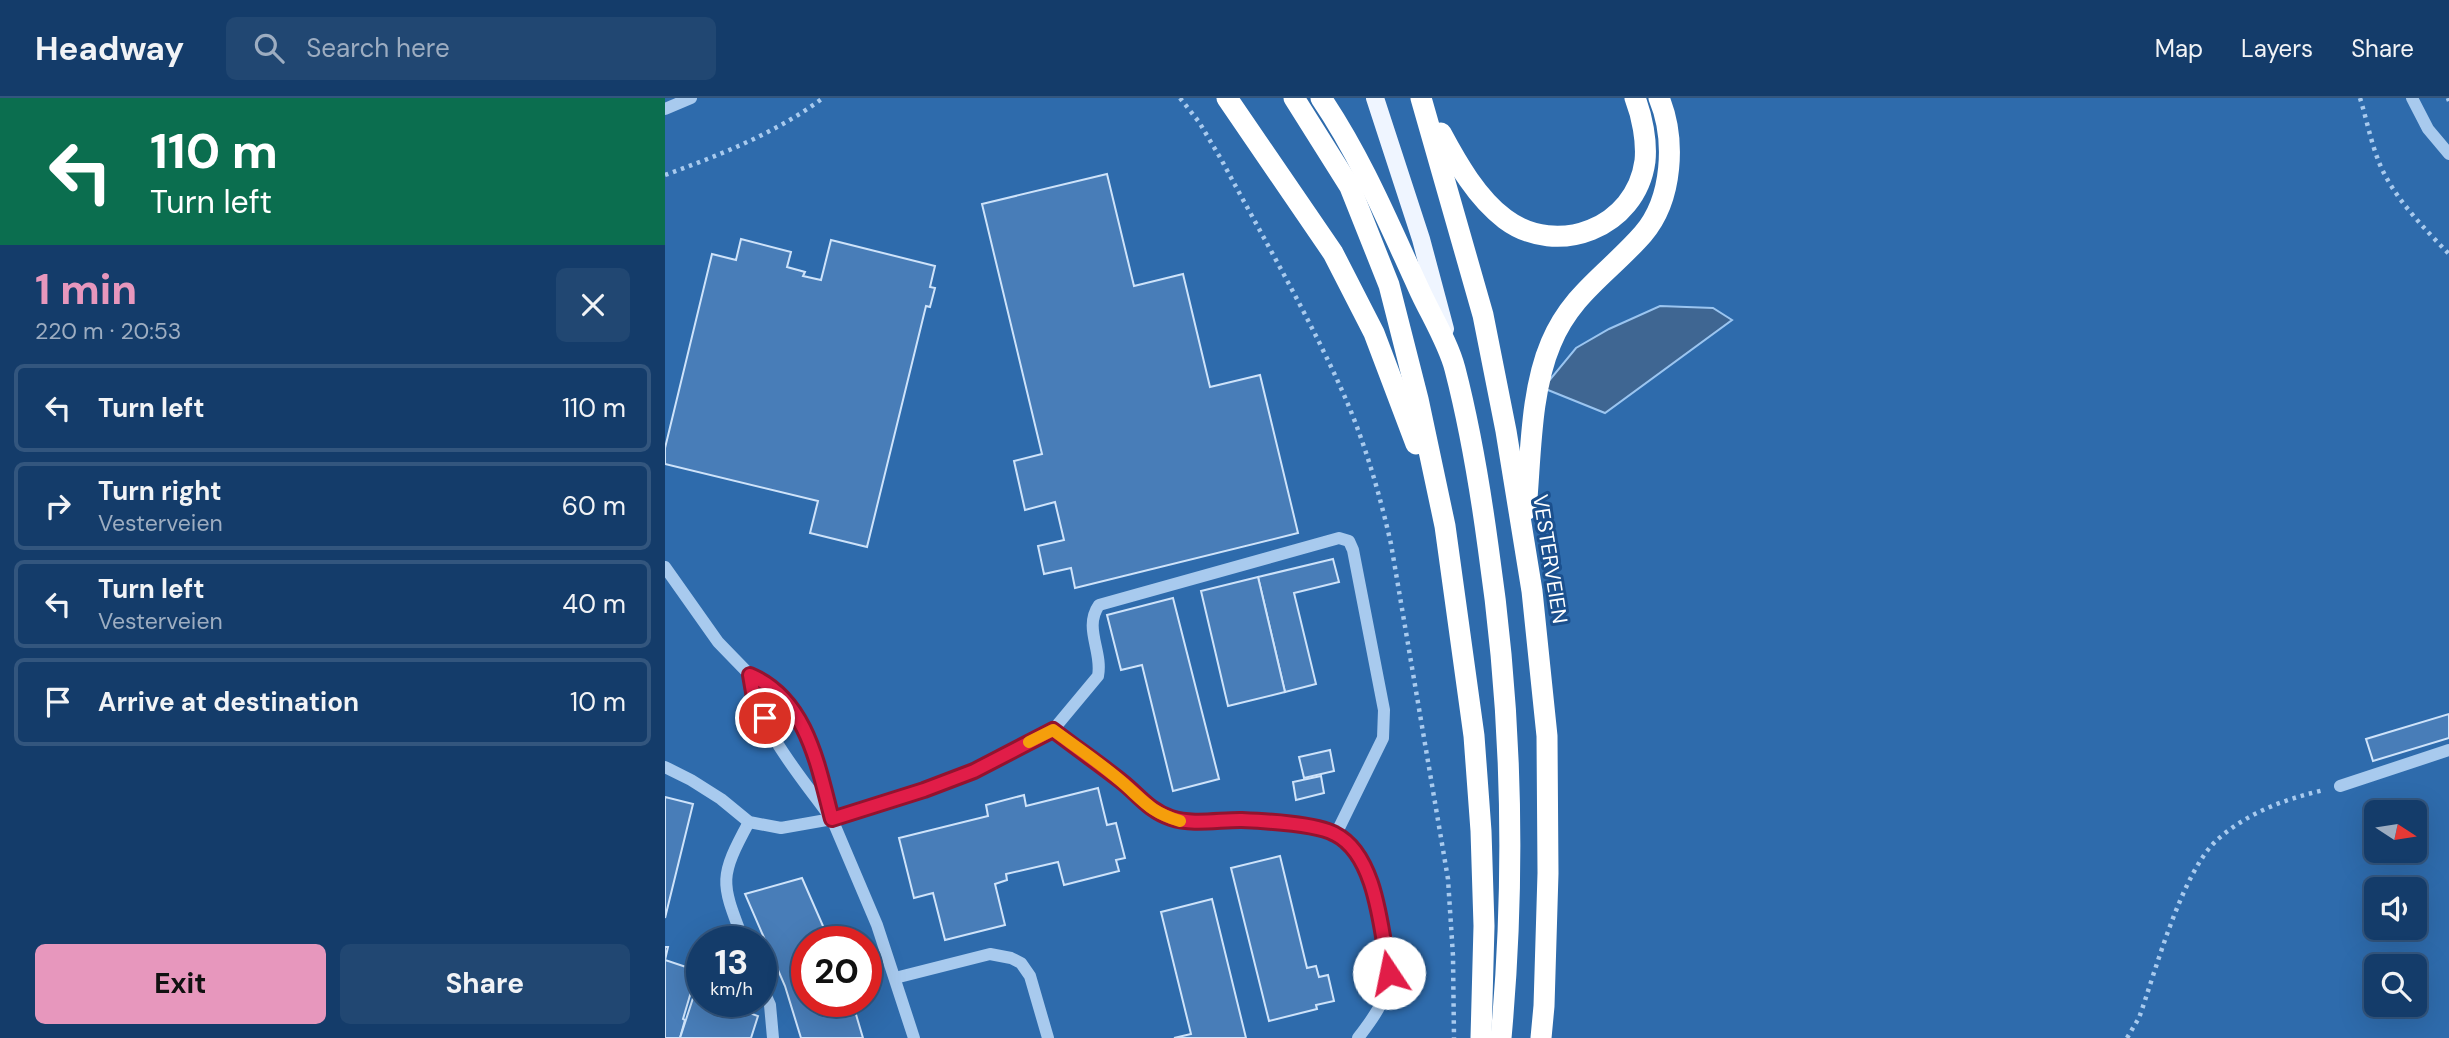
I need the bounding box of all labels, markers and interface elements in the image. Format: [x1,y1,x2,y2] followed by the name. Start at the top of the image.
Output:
[226,17,716,80] search box
[35,27,184,70] text: Headway
[250,29,288,67] icon: search
[306,31,450,65] text: Search here
[2155,33,2203,64] text: Map
[2241,33,2313,64] text: Layers
[2351,33,2414,64] text: Share
[150,119,278,183] text: 110 m
[35,126,126,217] icon: left
[150,181,272,223] text: Turn left
[35,262,137,317] text: 1 min
[556,268,630,342] button: close
[35,316,181,346] text: 220 m · 20:53
[39,389,77,427] icon: left
[98,391,205,425] text: Turn left
[562,391,626,425] text: 110 m
[98,474,222,508] text: Turn right
[39,487,77,525] icon: right
[562,489,626,523] text: 60 m
[1526,492,1574,626] street label: VESTERVEIEN
[98,508,223,538] text: Vesterveien
[98,572,205,606] text: Turn left
[39,585,77,623] icon: left
[562,587,626,621] text: 40 m
[98,606,223,636] text: Vesterveien
[39,683,77,721] icon: arrive
[98,685,359,719] text: Arrive at destination
[570,685,626,719] text: 10 m
[735,688,795,748] pin
[746,699,784,737] icon: arrive
[2364,800,2427,863] north arrow
[2364,800,2427,1017] map controls
[2364,877,2427,940] button: sound
[791,926,882,1017] speed limit sign: 20
[1352,936,1426,1010] position arrow
[715,939,748,985] text: 13
[35,944,326,1024] button: Exit
[340,944,630,1024] button: Share
[2364,954,2427,1017] button: search
[710,977,753,1001] text: km/h

